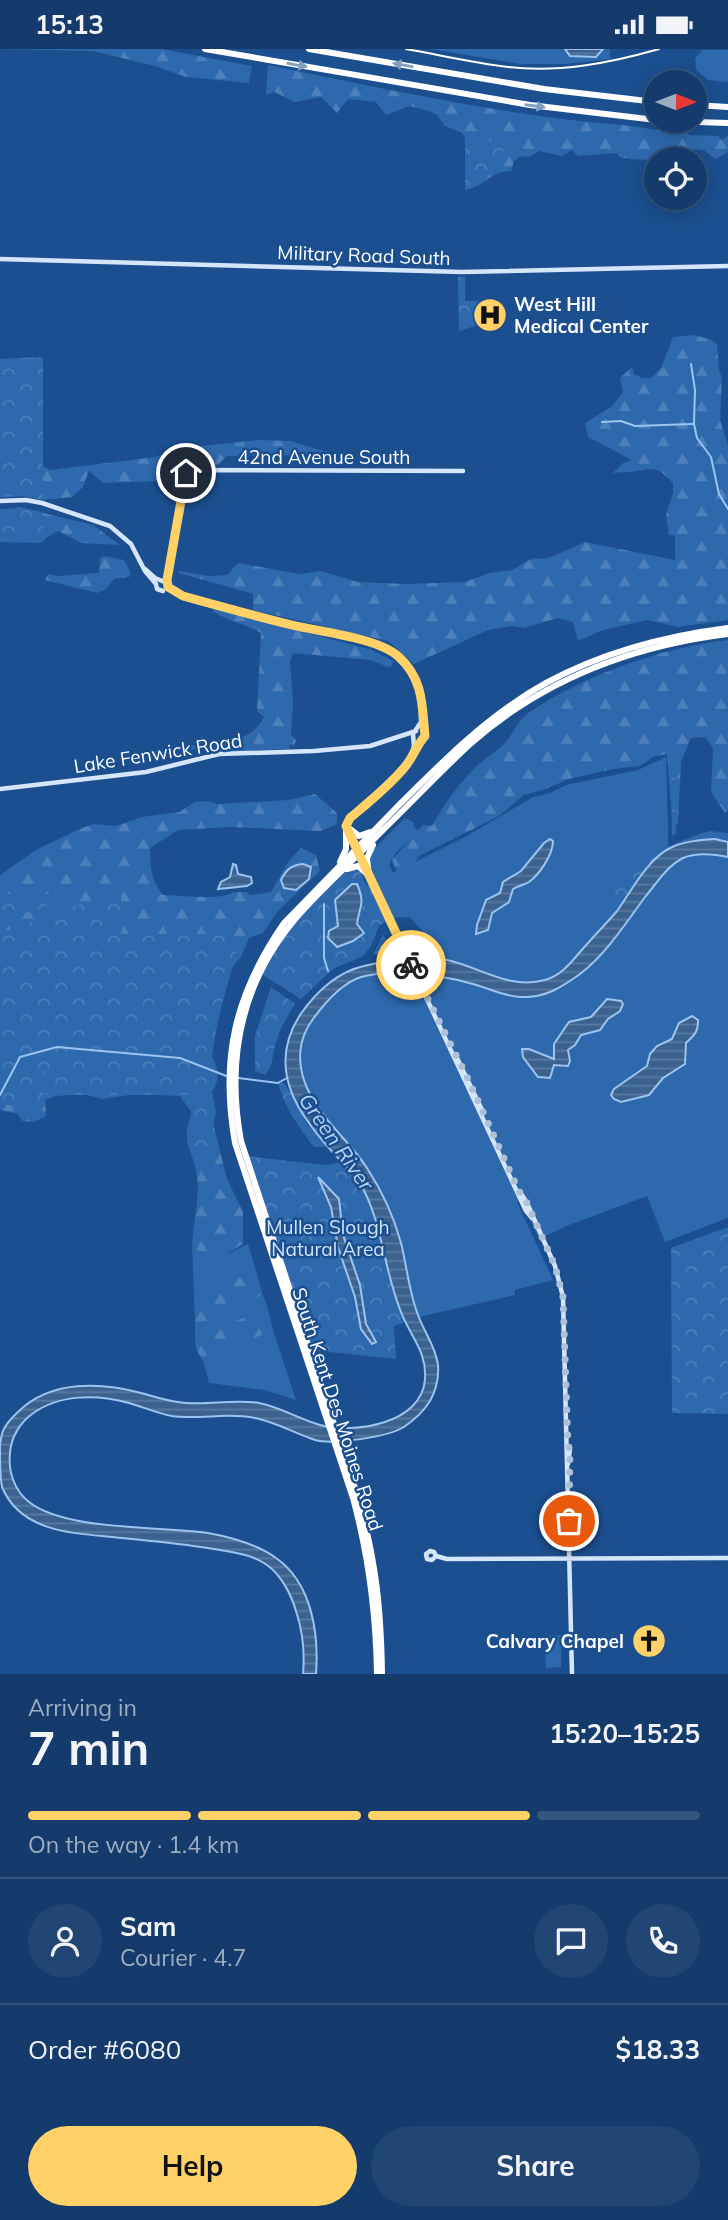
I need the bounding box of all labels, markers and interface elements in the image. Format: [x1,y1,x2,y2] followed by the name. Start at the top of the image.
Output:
[35,8,104,41] text: 15:13
[286,60,308,71] one-way arrow
[392,60,414,71] one-way arrow
[644,70,707,133] north arrow
[644,70,707,210] map controls
[524,100,546,111] one-way arrow
[644,147,707,210] button: locate
[277,240,451,270] street label: Military Road South
[514,292,649,338] place label: West Hill Medical Center
[471,296,509,334] hospital icon: West Hill Medical Center
[156,443,216,503] pin
[238,445,410,469] street label: 42nd Avenue South
[167,454,205,492] icon: home
[72,728,244,778] street label: Lake Fenwick Road
[376,930,446,1000] courier
[392,946,430,984] icon: bike
[294,1088,381,1196] water label: Green River
[266,1215,390,1261] park label: Mullen Slough Natural Area
[287,1284,389,1534] street label: South Kent Des Moines Road
[539,1491,599,1551] pin
[550,1502,588,1540] icon: bag
[630,1622,668,1660] church icon: Calvary Chapel
[486,1629,624,1653] place label: Calvary Chapel
[28,1693,137,1722] text: Arriving in
[549,1717,700,1750] text: 15:20–15:25
[28,1719,149,1777] text: 7 min
[28,1830,239,1859] text: On the way · 1.4 km
[28,1904,102,1978] button: person
[534,1904,608,1978] button: chat
[626,1904,700,1978] button: phone
[120,1910,176,1943] text: Sam
[120,1943,246,1972] text: Courier · 4.7
[28,2033,181,2066] text: Order #6080
[616,2033,700,2066] text: $18.33
[28,2126,357,2206] button: Help
[371,2126,700,2206] button: Share

